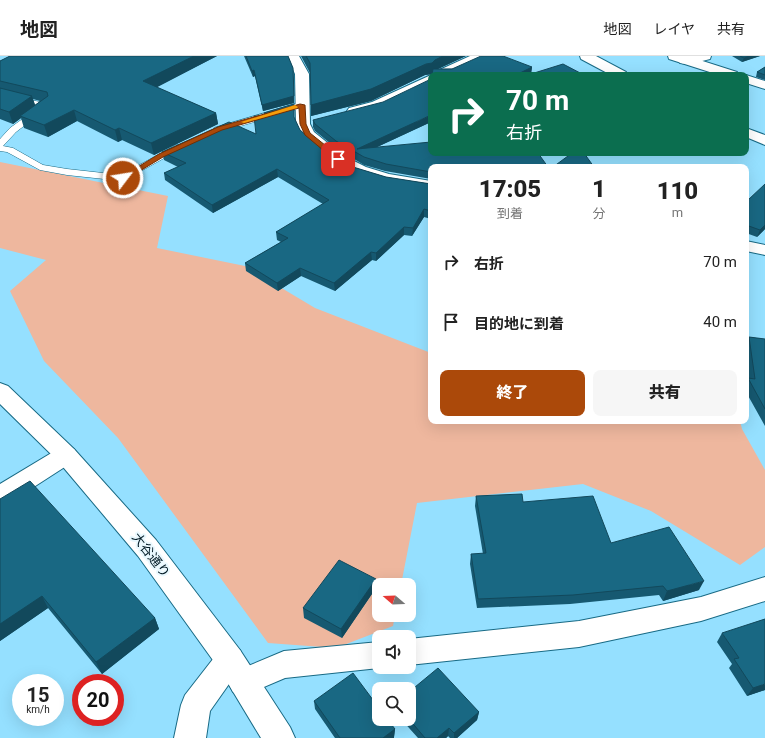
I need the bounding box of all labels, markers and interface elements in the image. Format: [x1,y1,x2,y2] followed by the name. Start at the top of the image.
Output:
[20,18,58,41] text: 地図
[603,21,631,37] text: 地図
[653,21,695,37] text: レイヤ
[717,21,745,37] text: 共有
[506,84,569,117] text: 70 m
[440,88,492,140] icon: right
[506,122,542,143] text: 右折
[321,142,355,176] pin
[327,148,349,170] icon: arrive
[102,157,144,199] position arrow
[479,175,541,203] text: 17:05
[592,175,606,203] text: 1
[657,177,698,205] text: 110
[672,205,683,220] text: m
[497,206,523,221] text: 到着
[592,206,605,221] text: 分
[440,251,462,273] icon: right
[703,253,737,271] text: 70 m
[474,255,504,273] text: 右折
[440,311,462,333] icon: arrive
[703,313,737,331] text: 40 m
[474,315,564,333] text: 目的地に到着
[440,370,585,416] button: 終了
[593,370,737,416] button: 共有
[129,530,173,580] street label: 大谷通り
[372,578,416,622] north arrow
[372,578,416,726] map controls
[372,630,416,674] button: sound
[72,674,124,726] speed limit sign: 20
[372,682,416,726] button: search
[27,683,49,707] text: 15
[26,704,50,715] text: km/h

